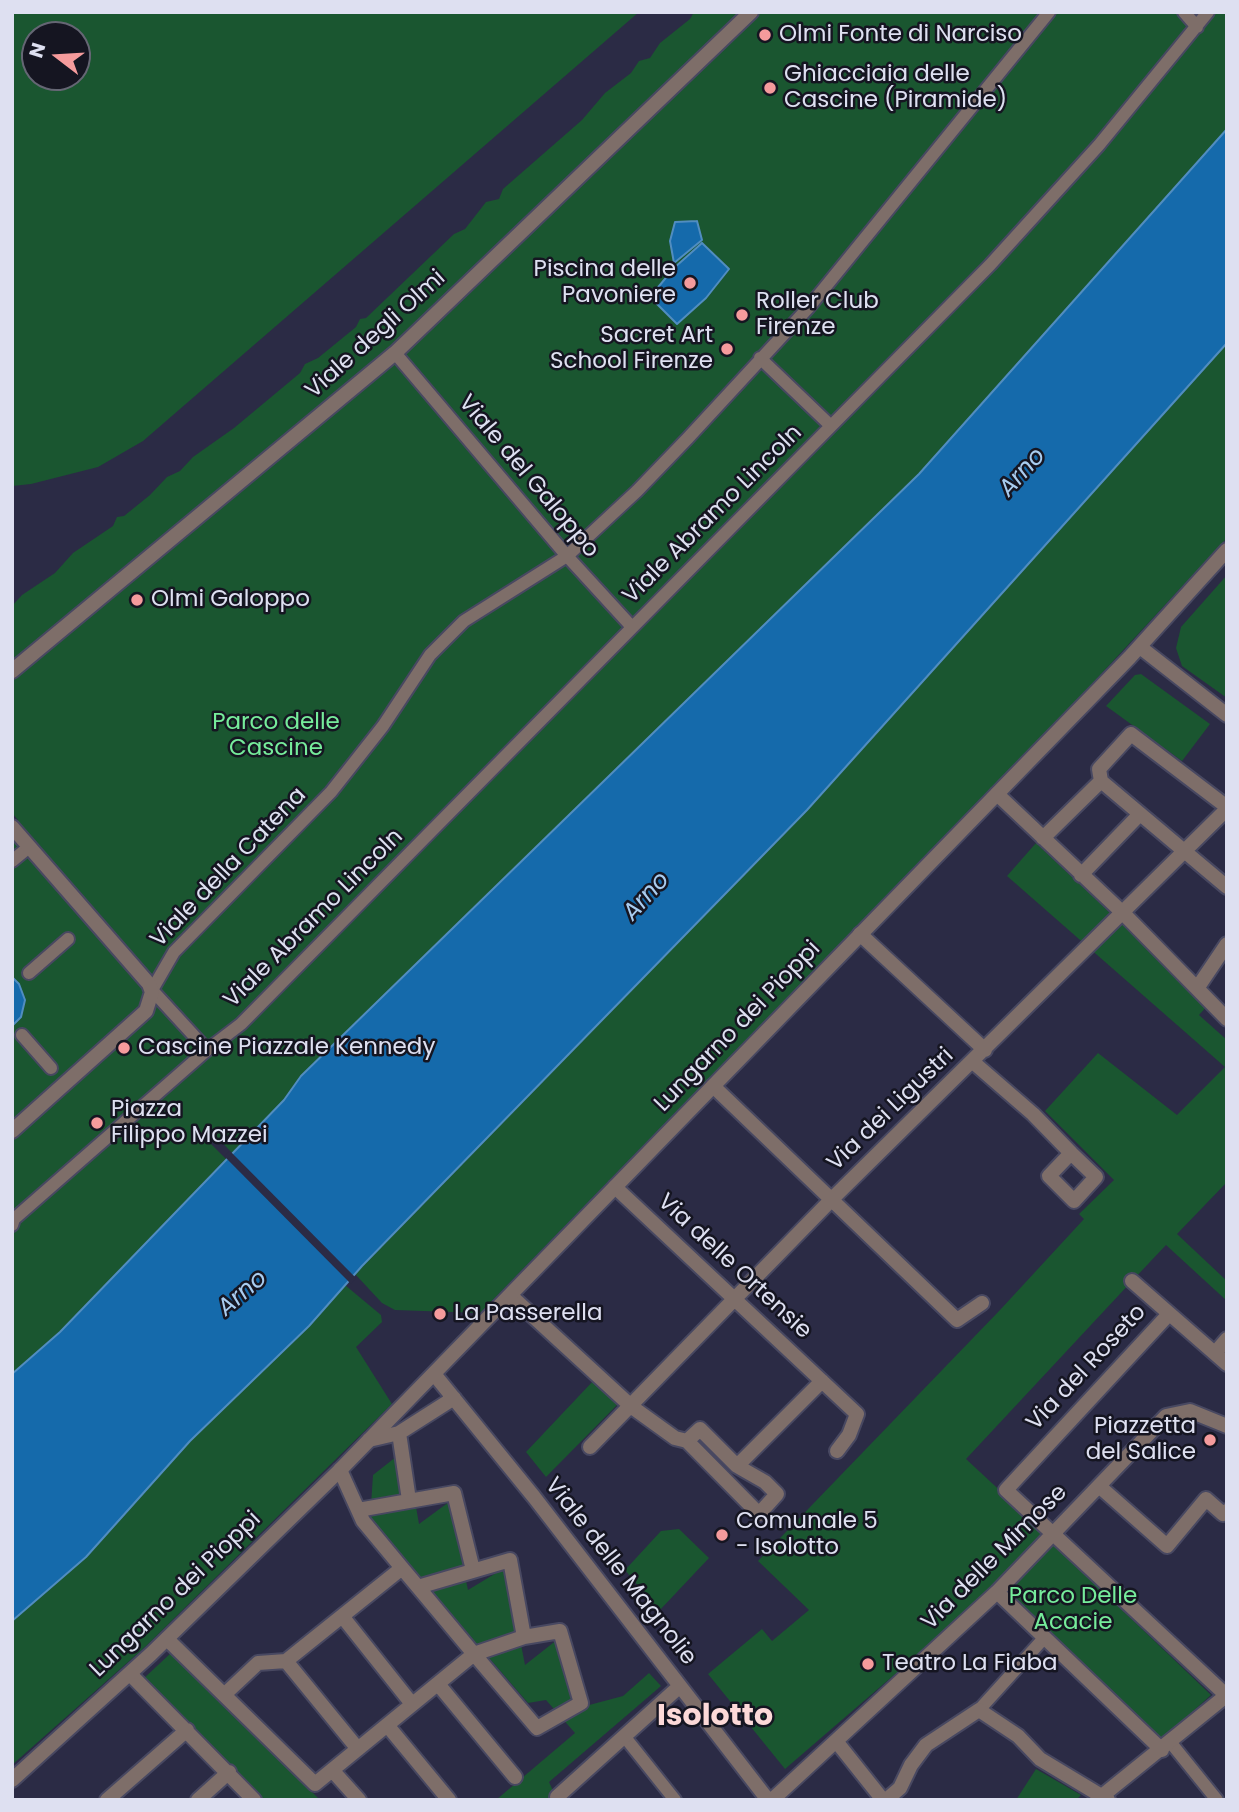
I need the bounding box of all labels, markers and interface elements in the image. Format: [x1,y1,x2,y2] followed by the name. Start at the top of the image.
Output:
[21,21,91,91] north arrow
[779,21,1022,49] place label: Olmi Fonte di Narciso
[757,27,773,43] marker: Olmi Fonte di Narciso
[22,40,52,61] text: N
[784,61,1007,115] place label: Ghiacciaia delle Cascine (Piramide)
[762,80,778,96] marker: Ghiacciaia delle Cascine (Piramide)
[534,256,676,310] place label: Piscina delle Pavoniere
[300,265,452,405] street label: Viale degli Olmi
[682,275,698,291] marker: Piscina delle Pavoniere
[756,288,879,342] place label: Roller Club Firenze
[734,307,750,323] marker: Roller Club Firenze
[550,322,713,376] place label: Sacret Art School Firenze
[719,341,735,357] marker: Sacret Art School Firenze
[452,390,604,564] street label: Viale del Galoppo
[618,420,808,610] street label: Viale Abramo Lincoln
[994,443,1052,503] water label: Arno
[151,586,310,614] place label: Olmi Galoppo
[129,592,145,608] marker: Olmi Galoppo
[212,709,340,763] park label: Parco delle Cascine
[145,782,313,954] street label: Viale della Catena
[219,824,409,1014] street label: Viale Abramo Lincoln
[618,867,676,927] water label: Arno
[649,936,827,1118] street label: Lungarno dei Pioppi
[138,1034,435,1062] place label: Cascine Piazzale Kennedy
[116,1040,132,1056] marker: Cascine Piazzale Kennedy
[822,1043,960,1177] street label: Via dei Ligustri
[111,1096,268,1150] place label: Piazza Filippo Mazzei
[89,1115,105,1131] marker: Piazza Filippo Mazzei
[651,1189,817,1345] street label: Via delle Ortensie
[212,1265,274,1323] water label: Arno
[1021,1299,1153,1437] street label: Via del Roseto
[454,1300,602,1328] place label: La Passerella
[432,1306,448,1322] marker: La Passerella
[1086,1413,1196,1467] place label: Piazzetta del Salice
[1202,1432,1218,1448] marker: Piazzetta del Salice
[538,1473,702,1671] street label: Viale delle Magnolie
[916,1479,1074,1637] street label: Via delle Mimose
[85,1506,267,1684] street label: Lungarno dei Pioppi
[736,1508,878,1562] place label: Comunale 5 - Isolotto
[714,1527,730,1543] marker: Comunale 5 - Isolotto
[1009,1583,1137,1637] park label: Parco Delle Acacie
[882,1650,1058,1678] place label: Teatro La Fiaba
[860,1656,876,1672] marker: Teatro La Fiaba
[657,1699,773,1735] district label: Isolotto

